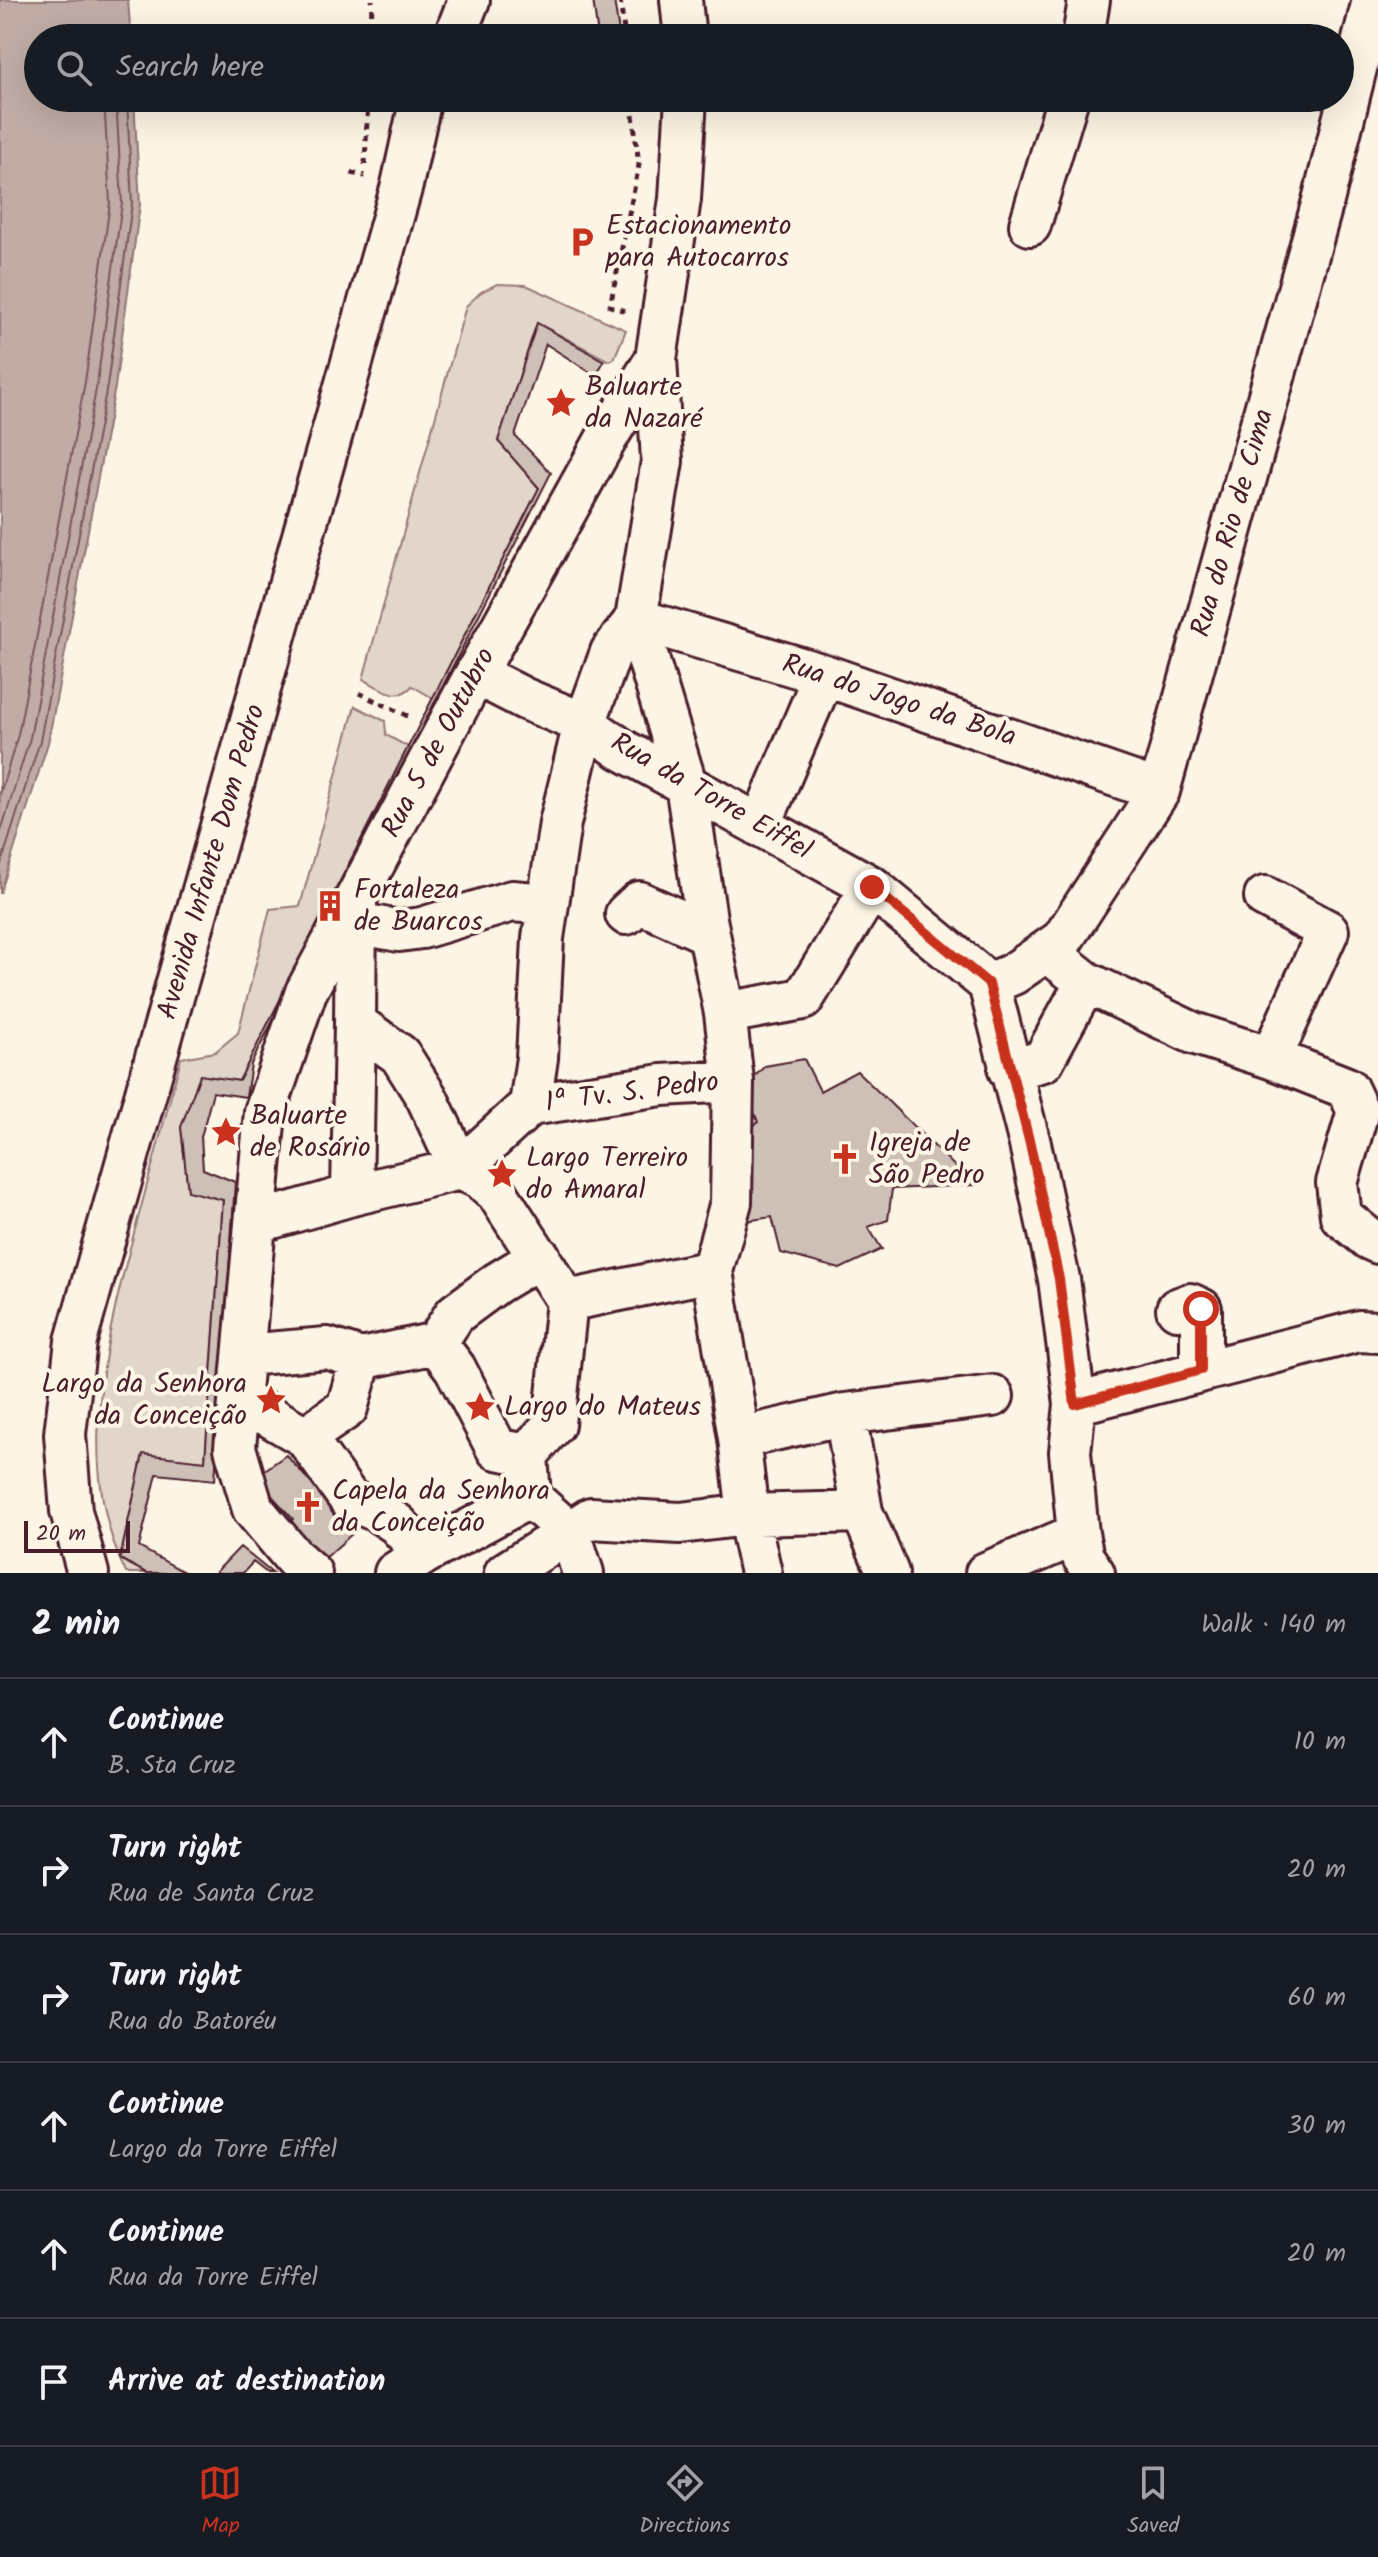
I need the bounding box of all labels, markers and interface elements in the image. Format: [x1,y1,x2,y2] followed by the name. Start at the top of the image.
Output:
[24,24,1354,112] search box
[116,44,264,92] text: Search here
[52,46,96,90] icon: search
[604,204,791,281] place label: Estacionamento para Autocarros
[565,225,599,259] parking icon: Estacionamento para Autocarros
[585,365,704,442] place label: Baluarte da Nazaré
[544,386,578,420] place icon: Baluarte da Nazaré
[1179,404,1287,642] street label: Rua do Rio de Cima
[370,640,508,846] street label: Rua 5 de Outubro
[776,642,1022,760] street label: Rua do Jogo da Bola
[145,699,279,1025] street label: Avenida Infante Dom Pedro
[602,721,820,873] street label: Rua da Torre Eiffel
[354,868,483,945] place label: Fortaleza de Buarcos
[854,869,890,905] route end
[313,889,347,923] building icon: Fortaleza de Buarcos
[543,1060,721,1126] street label: 1ª Tv. S. Pedro
[250,1094,371,1171] place label: Baluarte de Rosário
[209,1115,243,1149] place icon: Baluarte de Rosário
[869,1121,985,1198] place label: Igreja de São Pedro
[526,1136,688,1213] place label: Largo Terreiro do Amaral
[828,1142,862,1176] church icon: Igreja de São Pedro
[485,1157,519,1191] place icon: Largo Terreiro do Amaral
[1183,1291,1219,1327] route start
[41,1362,247,1439] place label: Largo da Senhora da Conceição
[254,1383,288,1417] place icon: Largo da Senhora da Conceição
[504,1385,701,1430] place label: Largo do Mateus
[463,1390,497,1424] place icon: Largo do Mateus
[332,1469,550,1546] place label: Capela da Senhora da Conceição
[291,1490,325,1524] church icon: Capela da Senhora da Conceição
[24,1517,130,1553] scale bar
[36,1517,86,1552] text: 20 m
[32,1598,120,1652] text: 2 min
[1201,1604,1346,1646] text: Walk · 140 m
[108,1697,224,1745] text: Continue
[32,1720,76,1764] icon: ahead
[1294,1721,1346,1763] text: 10 m
[108,1745,236,1787] text: B. Sta Cruz
[108,1825,241,1873] text: Turn right
[32,1848,76,1892] icon: right
[1287,1849,1346,1891] text: 20 m
[108,1873,314,1915] text: Rua de Santa Cruz
[108,1953,241,2001] text: Turn right
[32,1976,76,2020] icon: right
[1287,1977,1346,2019] text: 60 m
[108,2001,277,2043] text: Rua do Batoréu
[108,2081,224,2129] text: Continue
[32,2104,76,2148] icon: ahead
[1287,2105,1346,2147] text: 30 m
[108,2129,337,2171] text: Largo da Torre Eiffel
[108,2209,224,2257] text: Continue
[32,2232,76,2276] icon: ahead
[1287,2233,1346,2275] text: 20 m
[108,2257,318,2299] text: Rua da Torre Eiffel
[108,2358,385,2406] text: Arrive at destination
[32,2360,76,2404] icon: arrive
[198,2461,242,2544] tab: Map
[639,2461,731,2544] tab: Directions
[1127,2461,1180,2544] tab: Saved

